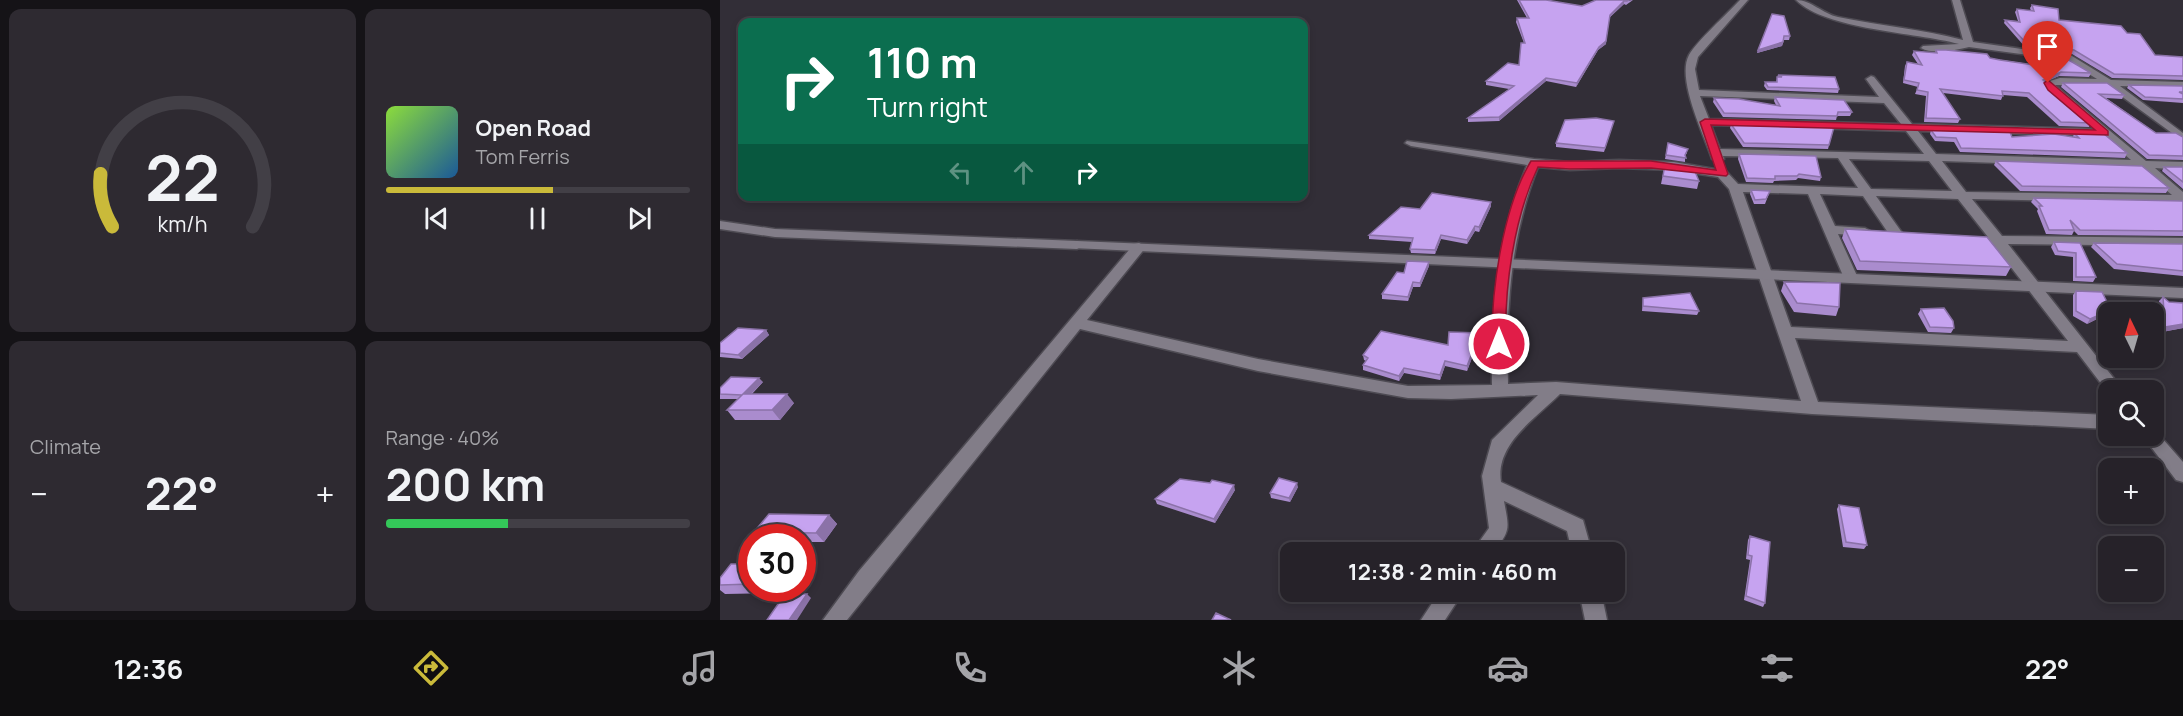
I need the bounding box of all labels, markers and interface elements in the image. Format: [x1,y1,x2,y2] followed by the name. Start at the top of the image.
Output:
[2022,21,2073,83] pin
[2031,30,2064,63] icon: arrive
[867,33,978,91] text: 110 m
[768,42,846,120] icon: right
[867,88,988,125] text: Turn right
[476,113,591,143] text: Open Road
[145,135,219,221] text: 22
[476,143,570,170] text: Tom Ferris
[944,156,977,189] icon: left
[1007,156,1040,189] icon: ahead
[1070,156,1103,189] icon: right
[420,202,453,235] icon: previous
[521,202,554,235] icon: pause
[623,202,656,235] icon: next
[157,210,207,239] text: km/h
[2098,302,2164,368] north arrow
[2098,302,2164,602] map controls
[1467,312,1531,376] position arrow
[2098,380,2164,446] button: search
[386,424,499,451] text: Range · 40%
[30,433,101,460] text: Climate
[386,453,545,515] text: 200 km
[2098,458,2164,524] button: +
[145,462,219,524] text: 22°
[30,471,48,516] text: −
[315,471,335,516] text: +
[738,524,816,602] speed limit sign: 30
[2098,536,2164,602] button: −
[1348,557,1557,587] text: 12:38 · 2 min · 460 m
[410,647,452,689] icon: directions
[679,647,721,689] icon: music
[949,647,991,689] icon: phone
[1218,647,1260,689] icon: climate
[1487,647,1529,689] icon: car
[1756,647,1798,689] icon: filters
[114,650,183,687] text: 12:36
[2025,650,2069,687] text: 22°

